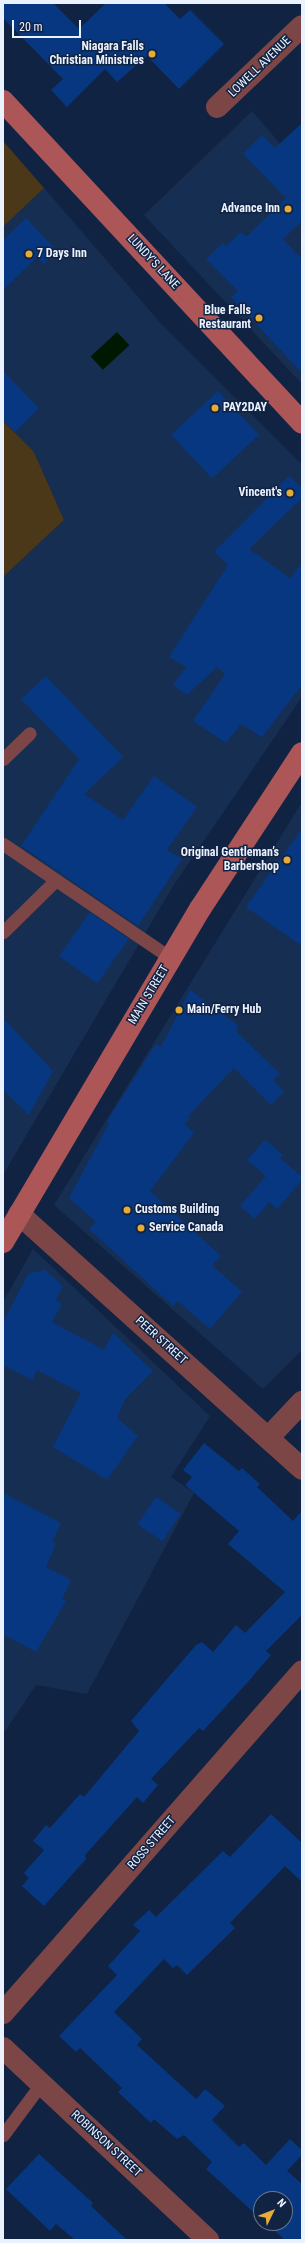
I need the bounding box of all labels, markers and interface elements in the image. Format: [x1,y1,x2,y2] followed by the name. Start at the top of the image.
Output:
[14,12,83,38] scale bar
[19,20,43,34] text: 20 m
[226,34,294,100] street label: LOWELL AVENUE
[49,40,144,68] place label: Niagara Falls Christian Ministries
[147,49,157,59] marker: Niagara Falls Christian Ministries
[221,202,280,216] place label: Advance Inn
[283,204,293,214] marker: Advance Inn
[124,232,182,292] street label: LUNDY'S LANE
[37,247,87,261] place label: 7 Days Inn
[24,249,34,259] marker: 7 Days Inn
[199,304,251,332] place label: Blue Falls Restaurant
[254,313,264,323] marker: Blue Falls Restaurant
[223,401,267,415] place label: PAY2DAY
[210,403,220,413] marker: PAY2DAY
[238,486,282,500] place label: Vincent's
[285,488,295,498] marker: Vincent's
[181,846,279,874] place label: Original Gentleman’s Barbershop
[282,855,292,865] marker: Original Gentleman’s Barbershop
[126,963,172,1027] street label: MAIN STREET
[187,1003,261,1017] place label: Main/Ferry Hub
[174,1005,184,1015] marker: Main/Ferry Hub
[135,1203,219,1217] place label: Customs Building
[122,1205,132,1215] marker: Customs Building
[149,1221,223,1235] place label: Service Canada
[136,1223,146,1233] marker: Service Canada
[132,1314,190,1368] street label: PEER STREET
[125,1813,179,1873] street label: ROSS STREET
[68,2108,144,2180] street label: ROBINSON STREET
[253,2191,293,2231] north arrow
[274,2196,288,2210] text: N

